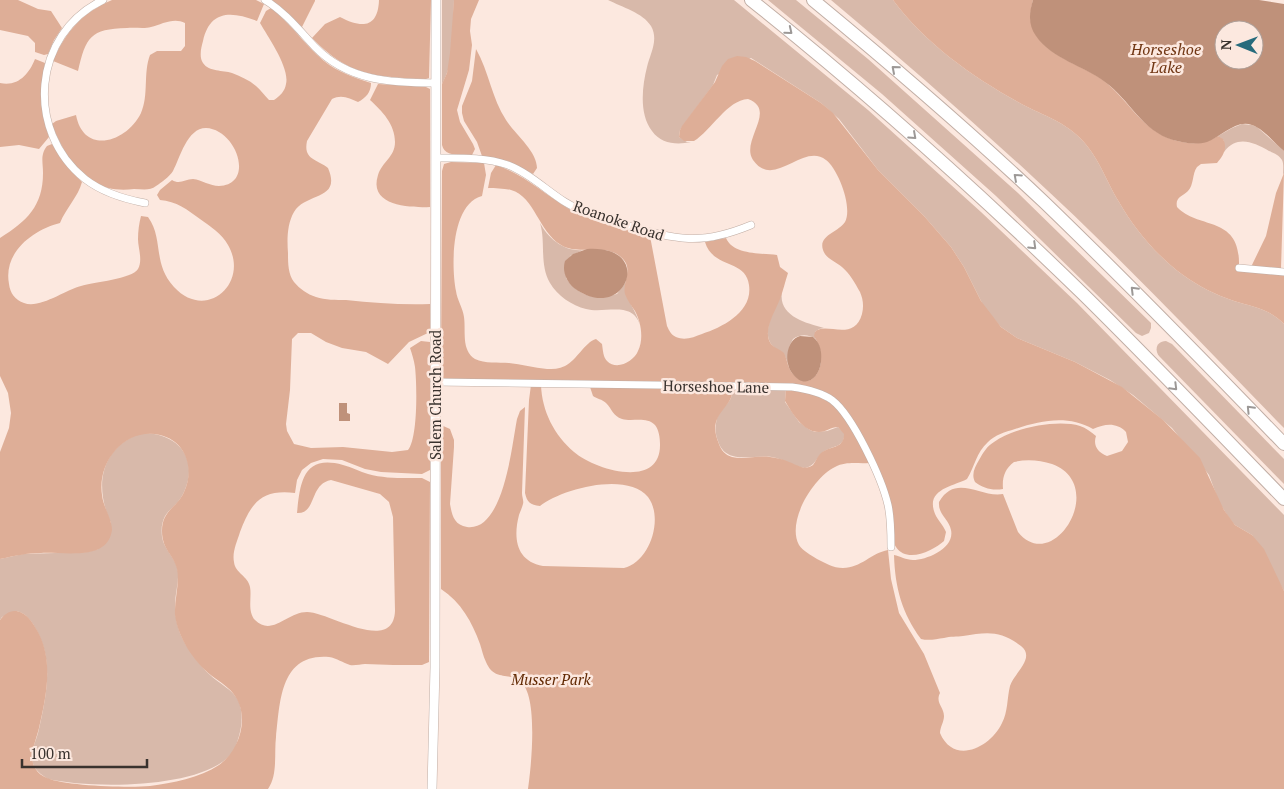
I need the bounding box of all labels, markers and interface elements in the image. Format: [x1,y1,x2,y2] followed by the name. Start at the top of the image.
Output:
[1214,20,1264,70] north arrow
[783,25,792,33] one-way arrow
[1130,38,1201,78] water label: Horseshoe Lake
[1216,39,1235,50] text: N
[892,66,901,75] one-way arrow
[908,130,917,139] one-way arrow
[1013,174,1022,183] one-way arrow
[571,195,667,245] street label: Roanoke Road
[1027,240,1036,249] one-way arrow
[1130,287,1139,296] one-way arrow
[425,330,445,460] street label: Salem Church Road
[663,375,769,397] street label: Horseshoe Lane
[1169,381,1178,390] one-way arrow
[1247,405,1256,414] one-way arrow
[510,669,591,689] park label: Musser Park
[22,736,148,768] scale bar
[30,743,71,763] text: 100 m

